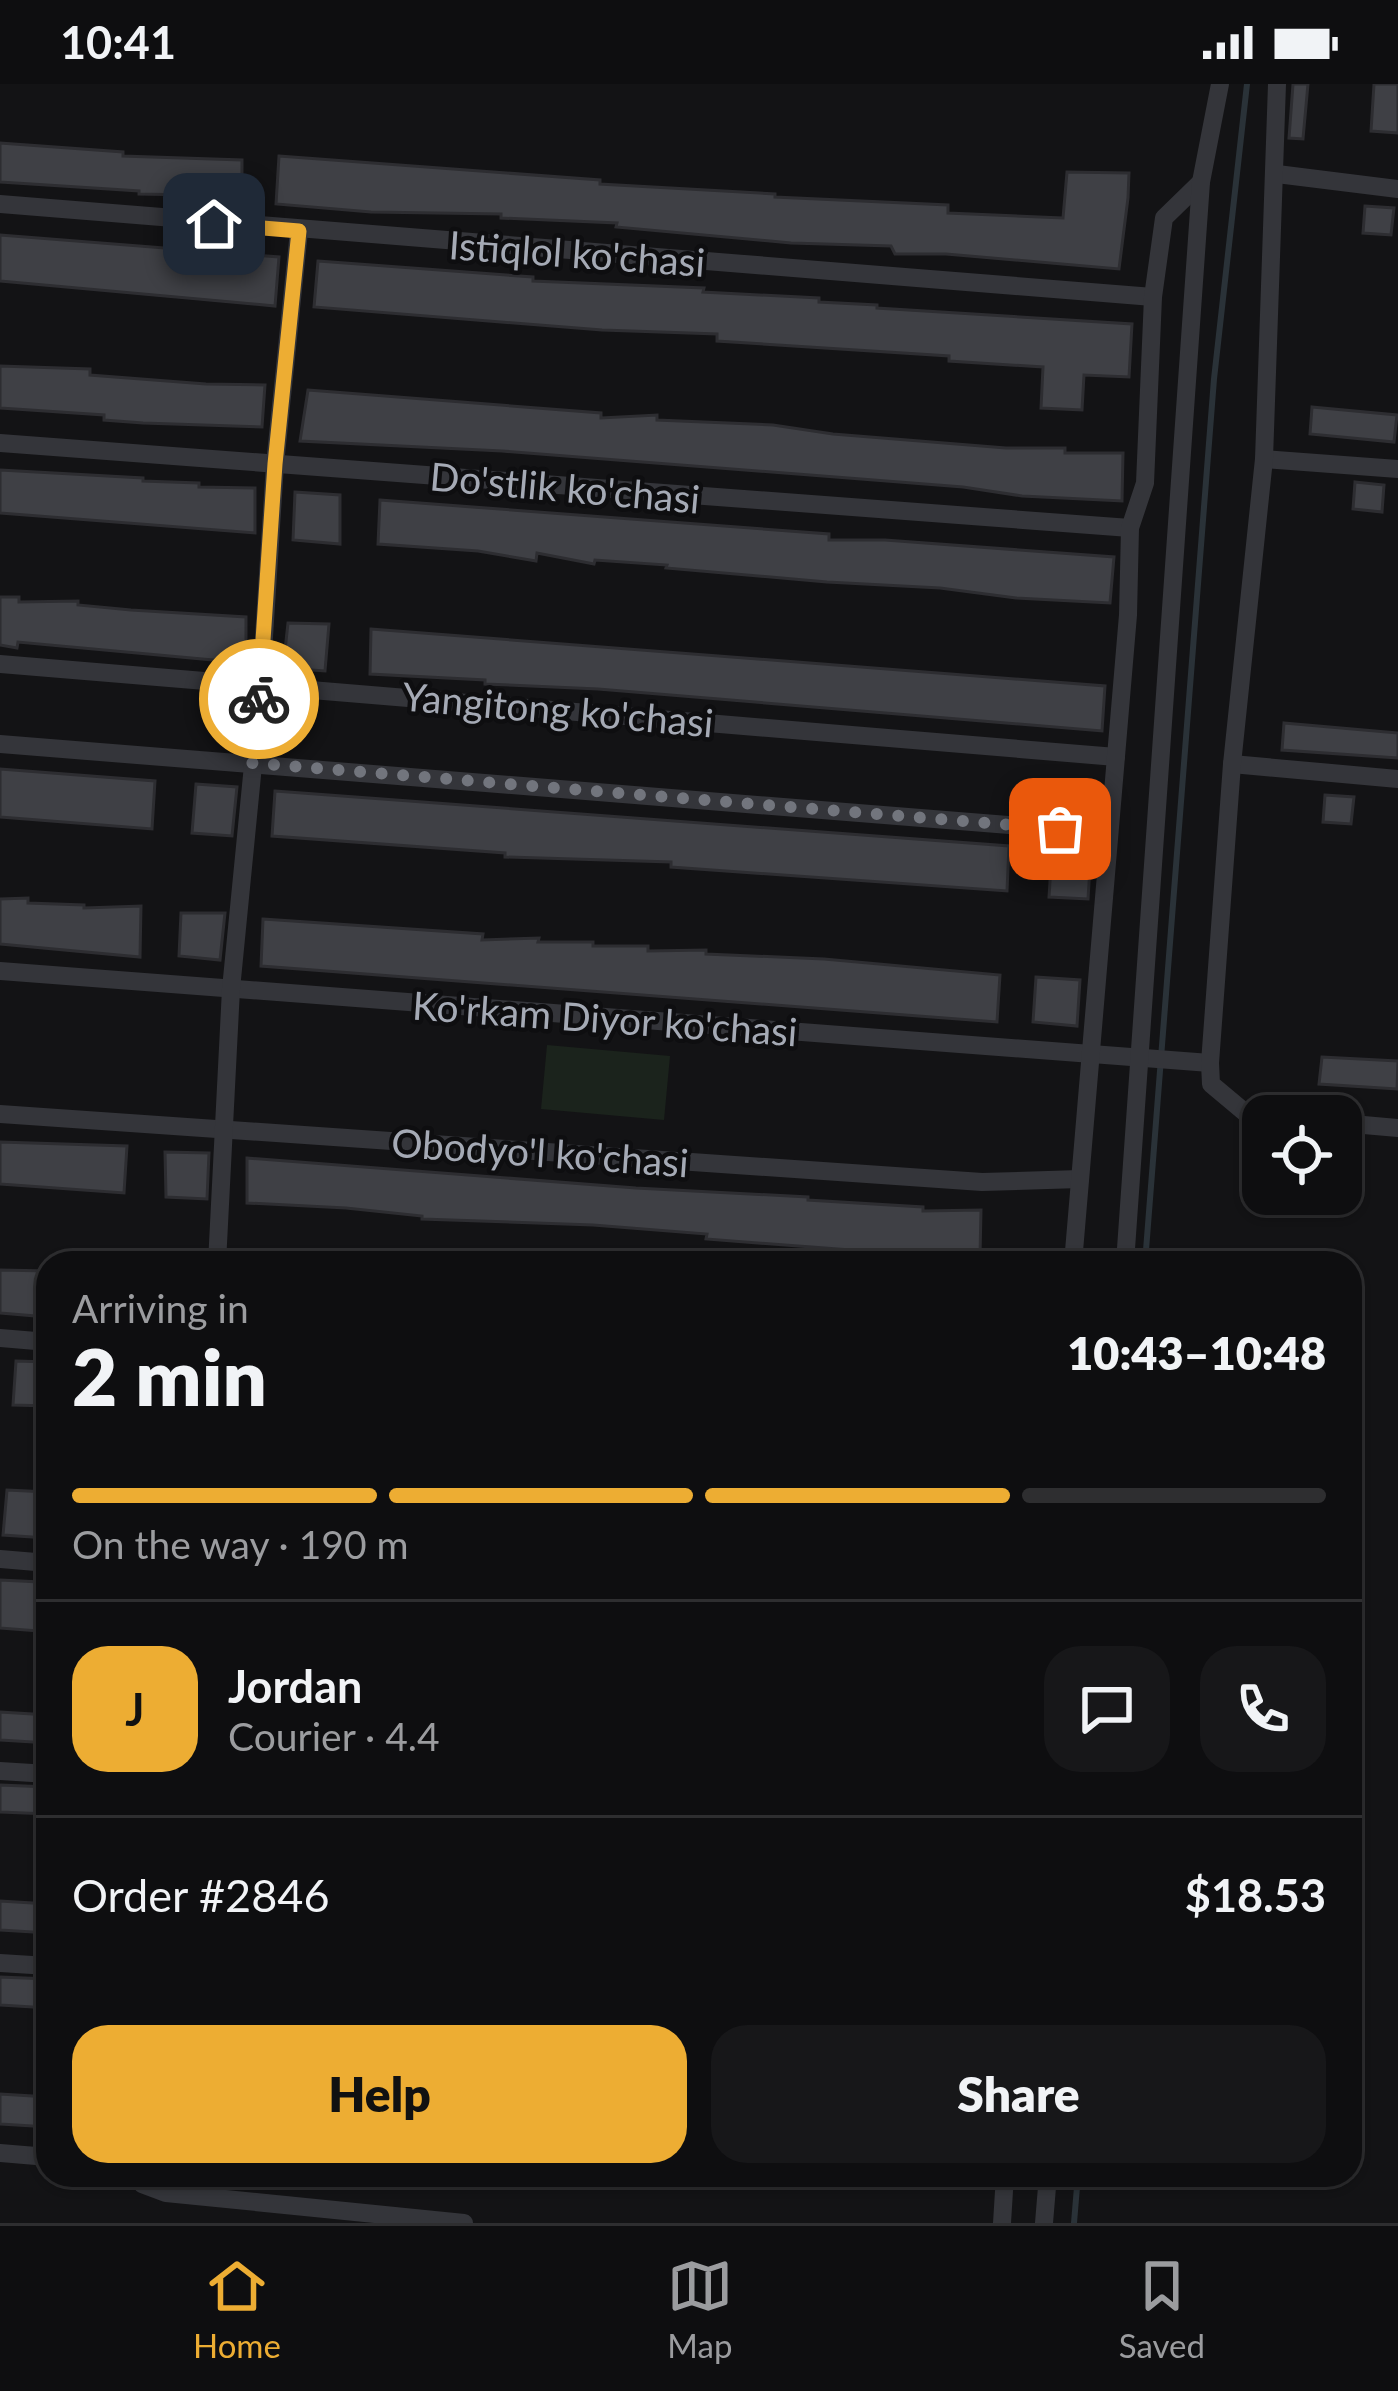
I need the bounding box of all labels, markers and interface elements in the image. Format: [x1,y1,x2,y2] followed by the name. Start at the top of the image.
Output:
[60,15,176,69] text: 10:41
[163,173,265,275] pin
[181,191,247,257] icon: home
[447,221,707,285] street label: Istiqlol ko'chasi
[428,452,702,522] street label: Do'stlik ko'chasi
[199,639,319,759] courier
[226,666,292,732] icon: bike
[401,672,715,746] street label: Yangitong ko'chasi
[1009,778,1111,880] pin
[1027,796,1093,862] icon: bag
[411,982,799,1054] street label: Ko'rkam Diyor ko'chasi
[1242,1095,1362,1215] map controls
[1242,1095,1362,1215] button: locate
[390,1119,690,1185] street label: Obodyo'l ko'chasi
[72,1285,249,1331] text: Arriving in
[1067,1326,1326,1380] text: 10:43–10:48
[72,1329,267,1423] text: 2 min
[72,1521,409,1567] text: On the way · 190 m
[1044,1646,1170,1772] button: chat
[1200,1646,1326,1772] button: phone
[228,1659,362,1713] text: Jordan
[125,1682,145,1736] text: J
[228,1713,440,1759] text: Courier · 4.4
[72,1868,330,1922] text: Order #2846
[1185,1868,1326,1922] text: $18.53
[72,2025,687,2163] button: Help
[711,2025,1326,2163] button: Share
[193,2253,281,2365] tab: Home
[667,2253,733,2365] tab: Map
[1119,2253,1205,2365] tab: Saved

